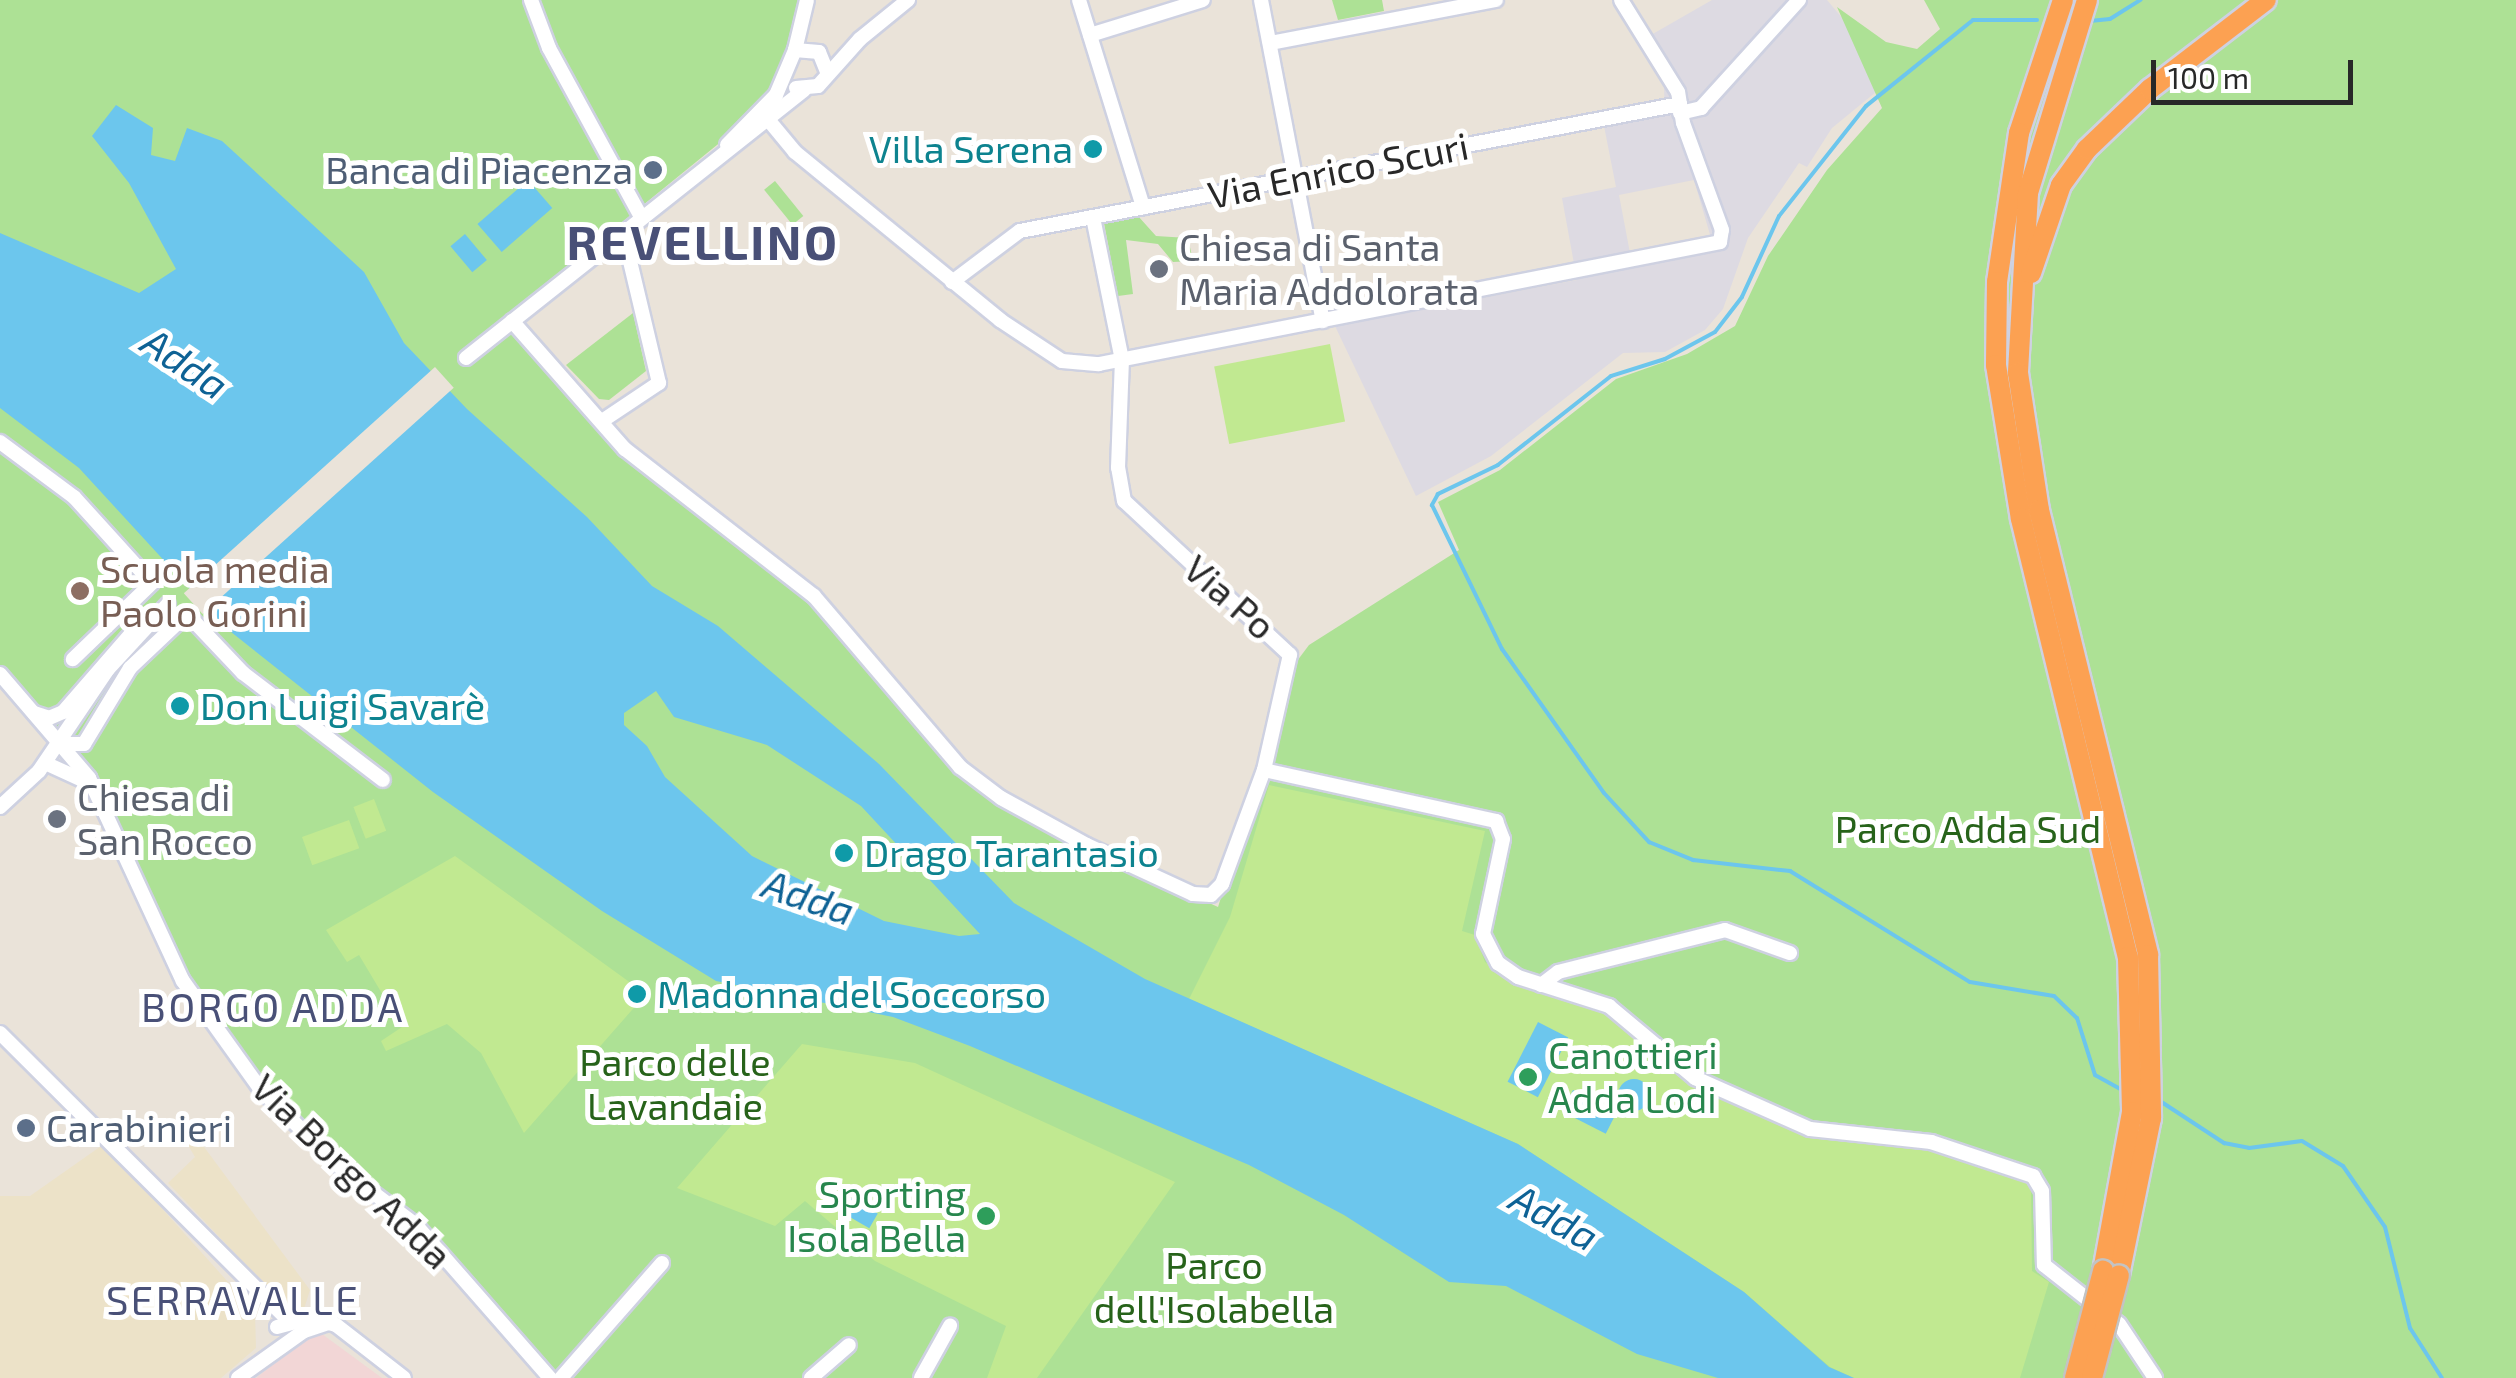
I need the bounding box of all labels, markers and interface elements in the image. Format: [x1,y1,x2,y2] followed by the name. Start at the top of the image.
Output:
[2156,40,2358,102] scale bar
[2168,59,2249,95] text: 100 m
[1204,122,1472,218] street label: Via Enrico Scuri
[869,126,1073,172] place label: Villa Serena
[1082,138,1104,160] marker: Villa Serena
[325,147,633,193] place label: Banca di Piacenza
[642,159,664,181] marker: Banca di Piacenza
[567,213,839,271] district label: REVELLINO
[1179,224,1480,314] place label: Chiesa di Santa Maria Addolorata
[1148,258,1170,280] marker: Chiesa di Santa Maria Addolorata
[134,316,238,408] water label: Adda
[1175,545,1285,649] street label: Via Po
[100,546,330,636] place label: Scuola media Paolo Gorini
[69,580,91,602] marker: Scuola media Paolo Gorini
[200,683,485,729] place label: Don Luigi Savarè
[169,695,191,717] marker: Don Luigi Savarè
[77,774,253,864] place label: Chiesa di San Rocco
[1834,806,2102,852] park label: Parco Adda Sud
[46,808,68,830] marker: Chiesa di San Rocco
[864,830,1160,876] place label: Drago Tarantasio
[833,842,855,864] marker: Drago Tarantasio
[757,858,861,934] water label: Adda
[657,971,1047,1017] place label: Madonna del Soccorso
[141,982,405,1030] district label: BORGO ADDA
[626,983,648,1005] marker: Madonna del Soccorso
[1548,1032,1718,1122] place label: Canottieri Adda Lodi
[579,1039,771,1128] park label: Parco delle Lavandaie
[242,1064,462,1278] street label: Via Borgo Adda
[1517,1066,1539,1088] marker: Canottieri Adda Lodi
[46,1105,232,1151] place label: Carabinieri
[15,1117,37,1139] marker: Carabinieri
[787,1171,966,1260] place label: Sporting Isola Bella
[1503,1172,1607,1260] water label: Adda
[975,1205,997,1227] marker: Sporting Isola Bella
[1094,1242,1334,1332] park label: Parco dell'Isolabella
[106,1275,360,1323] district label: SERRAVALLE

